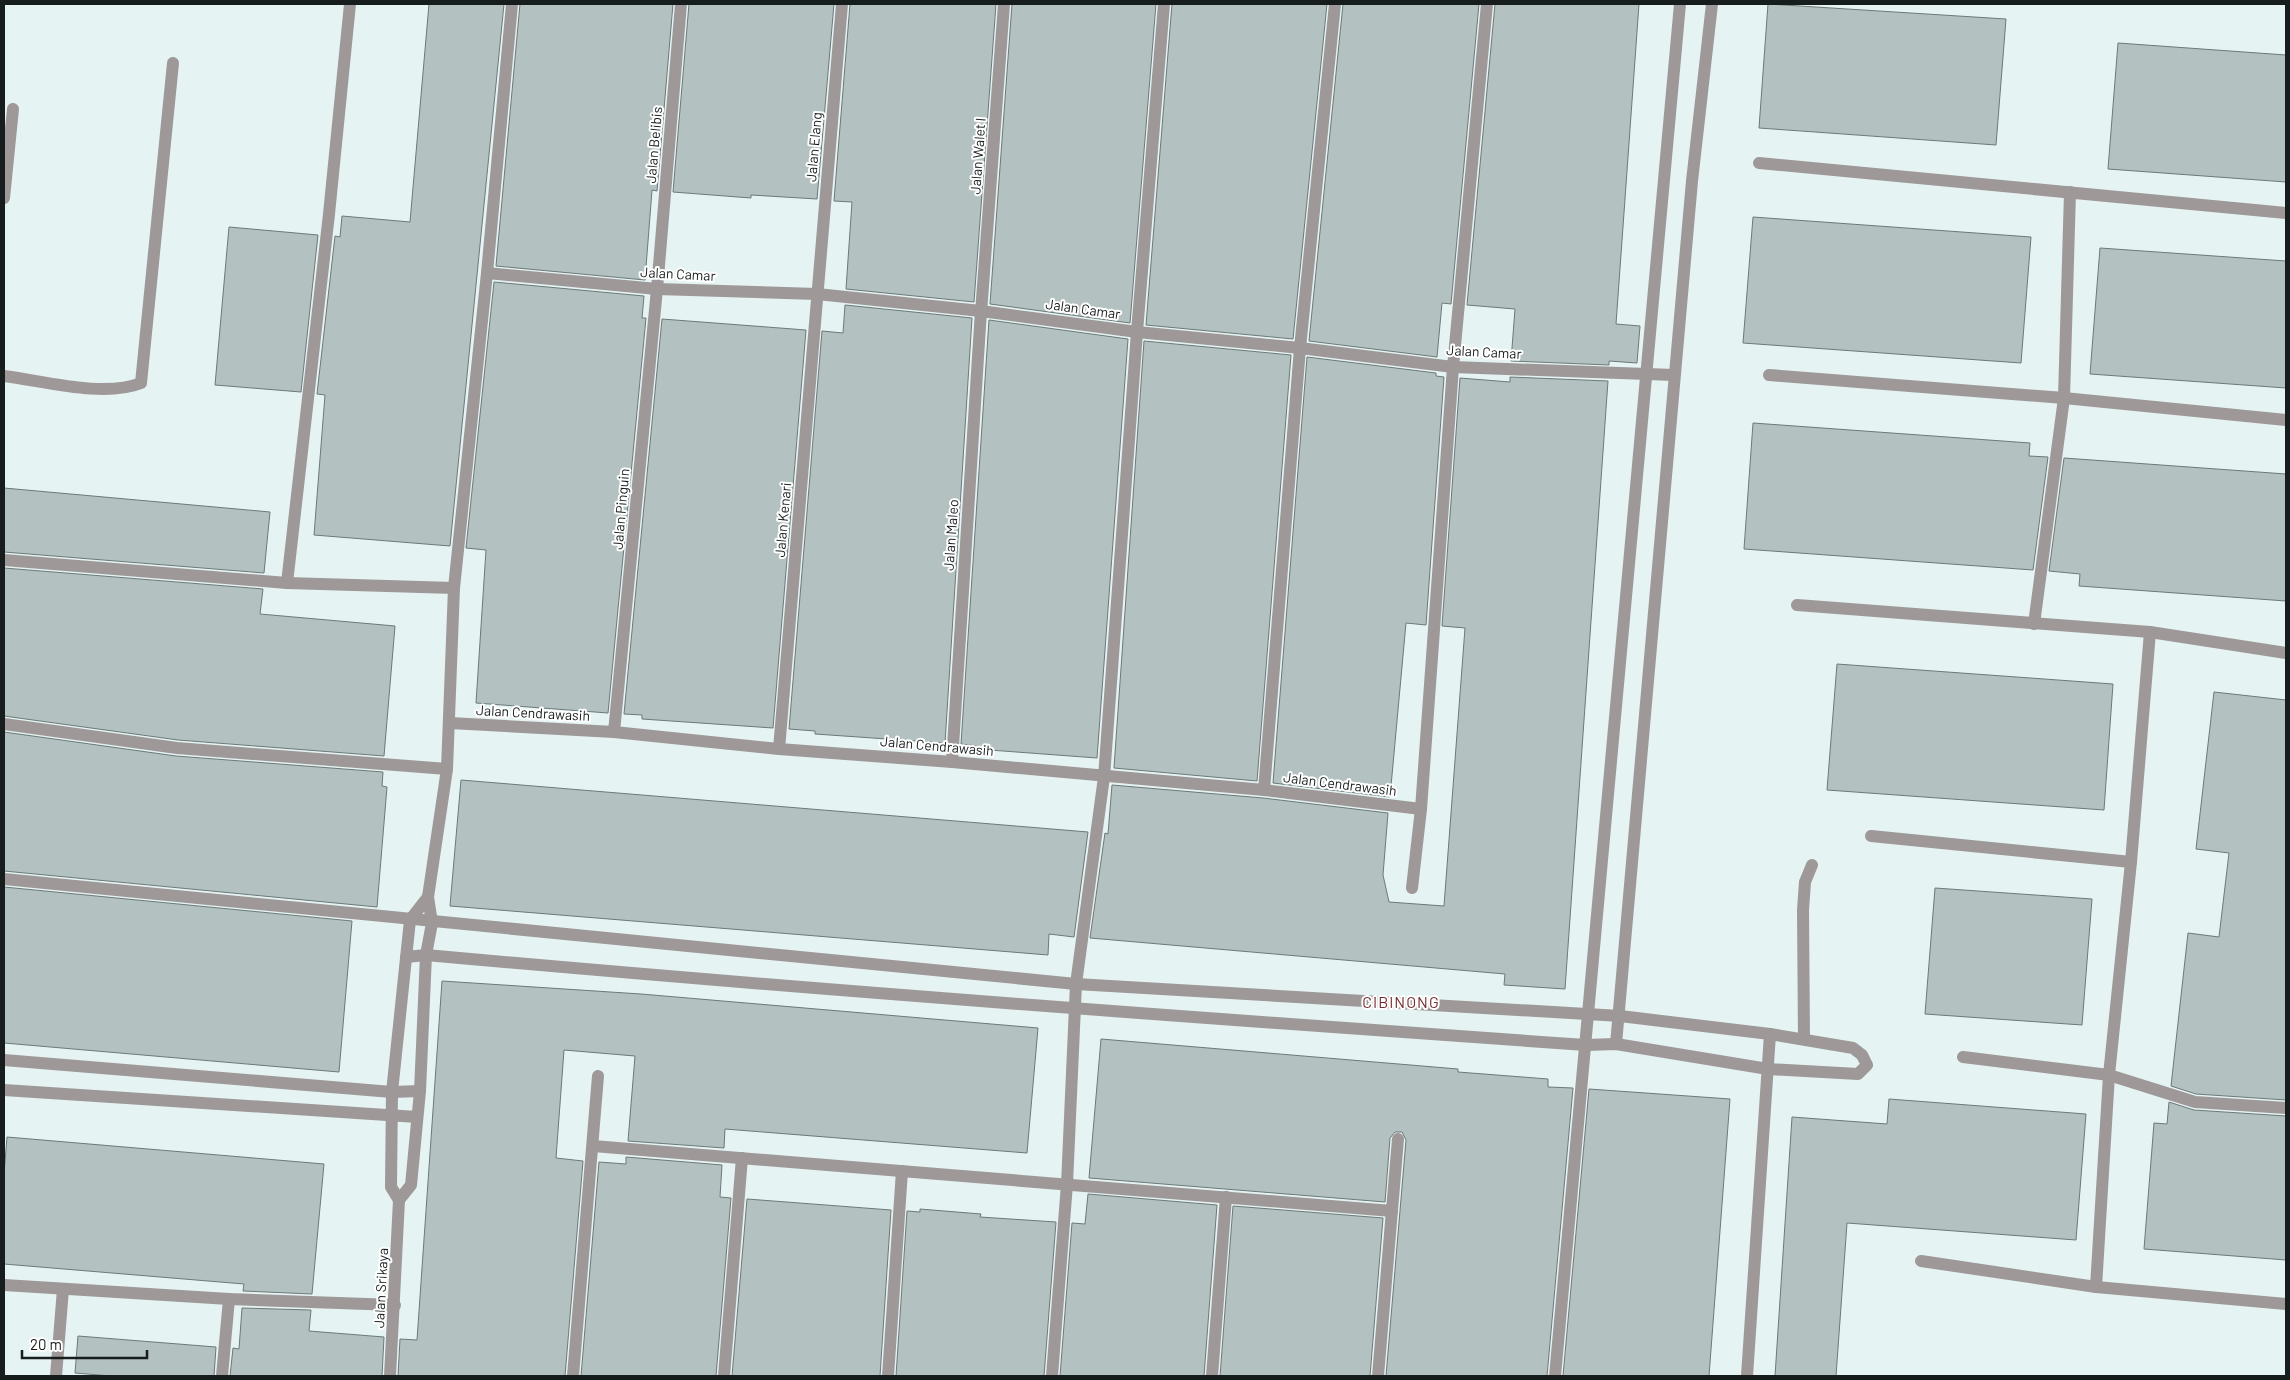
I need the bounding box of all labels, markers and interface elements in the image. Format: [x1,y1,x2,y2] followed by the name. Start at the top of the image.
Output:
[642,106,665,184] street label: Jalan Belibis
[802,111,825,182] street label: Jalan Elang
[966,117,989,195] street label: Jalan Walet I
[640,263,716,284] street label: Jalan Camar
[1045,295,1122,322] street label: Jalan Camar
[1446,341,1522,362] street label: Jalan Camar
[608,468,633,550] street label: Jalan Pinguin
[771,482,794,558] street label: Jalan Kenari
[940,499,961,571] street label: Jalan Maleo
[476,701,590,724] street label: Jalan Cendrawasih
[879,732,995,759] street label: Jalan Cendrawasih
[1282,768,1398,799] street label: Jalan Cendrawasih
[1362,992,1440,1011] district label: CIBINONG
[370,1247,391,1328] street label: Jalan Srikaya
[22,1328,148,1360] scale bar
[30,1335,62,1353] text: 20 m

